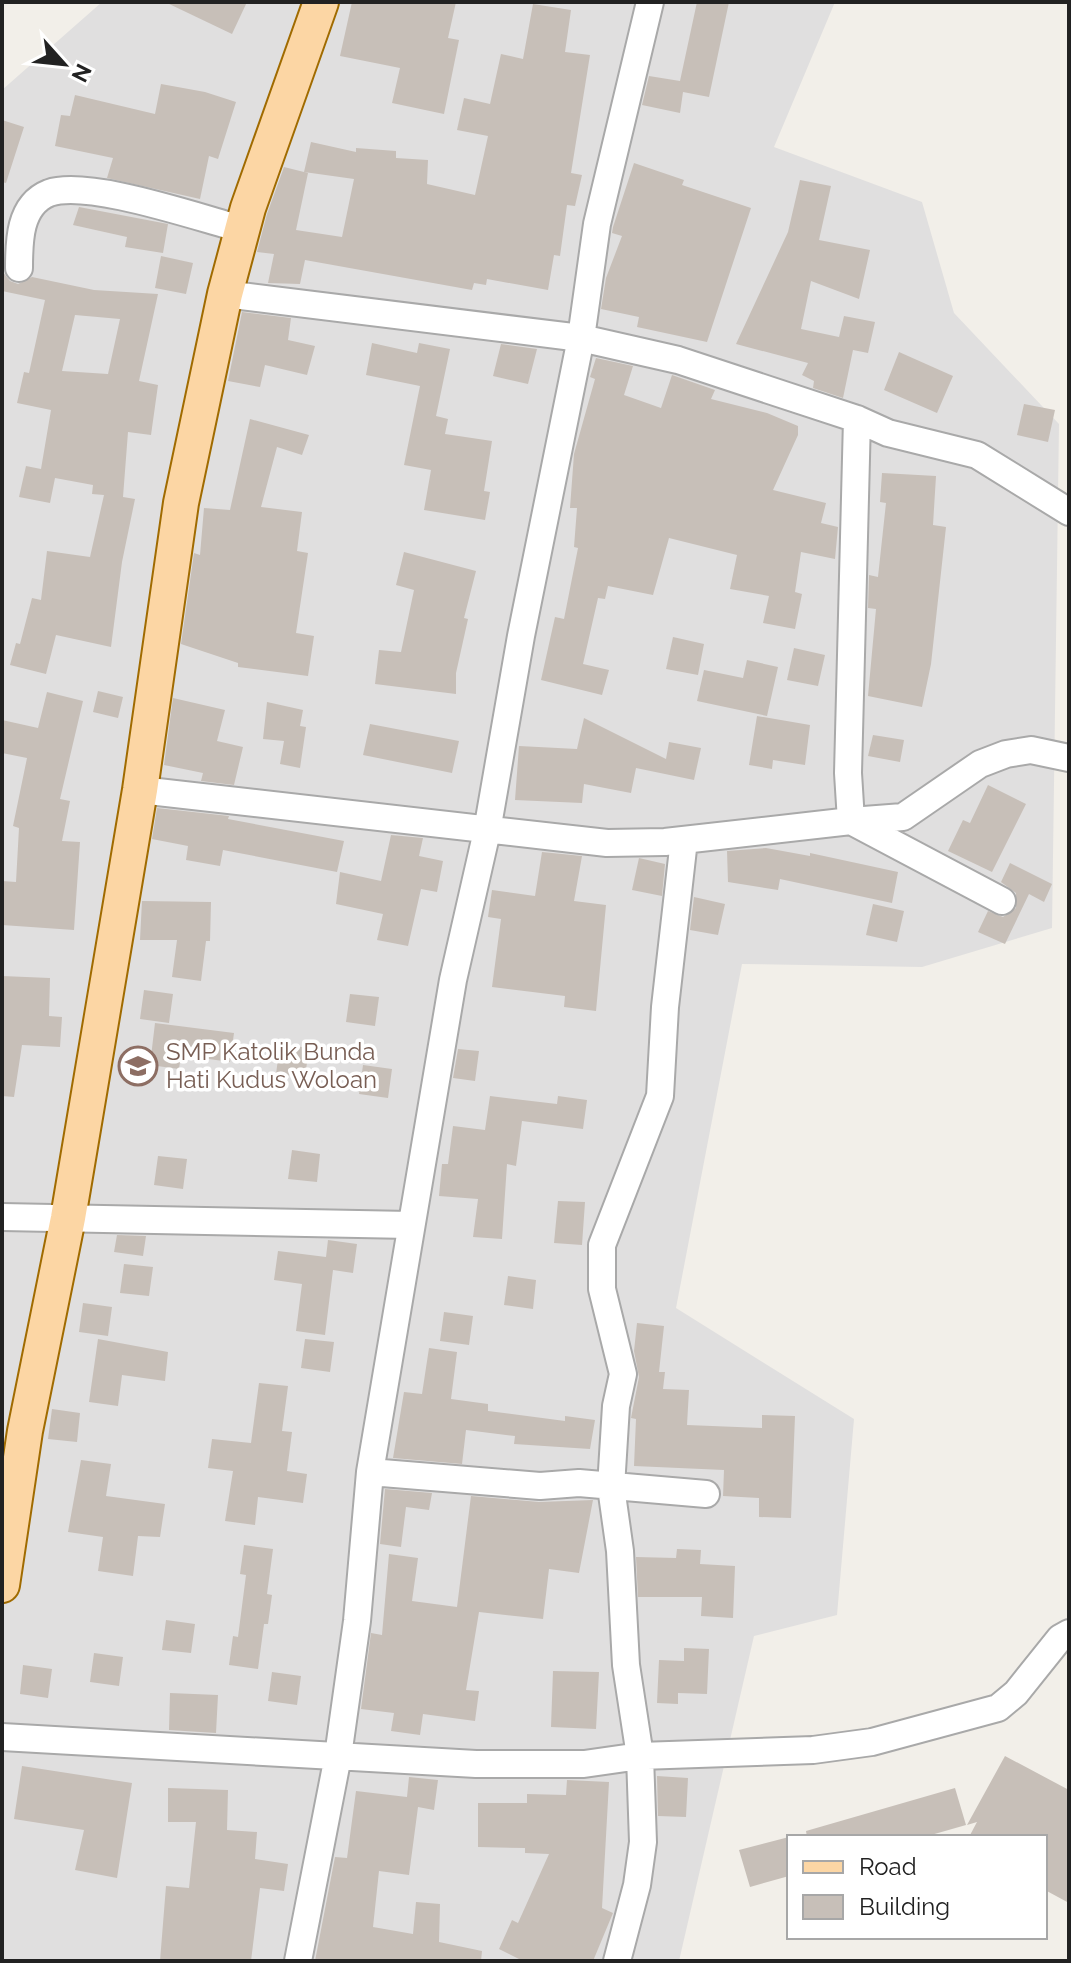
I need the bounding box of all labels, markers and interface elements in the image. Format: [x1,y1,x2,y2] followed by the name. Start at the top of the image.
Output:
[24,24,104,104] north arrow
[66,60,97,86] text: N
[166,1037,377,1094] place label: SMP Katolik Bunda Hati Kudus Woloan
[117,1045,159,1087] school or university icon: SMP Katolik Bunda Hati Kudus Woloan
[787,1835,1047,1939] legend
[859,1852,917,1881] text: Road
[859,1892,950,1921] text: Building

